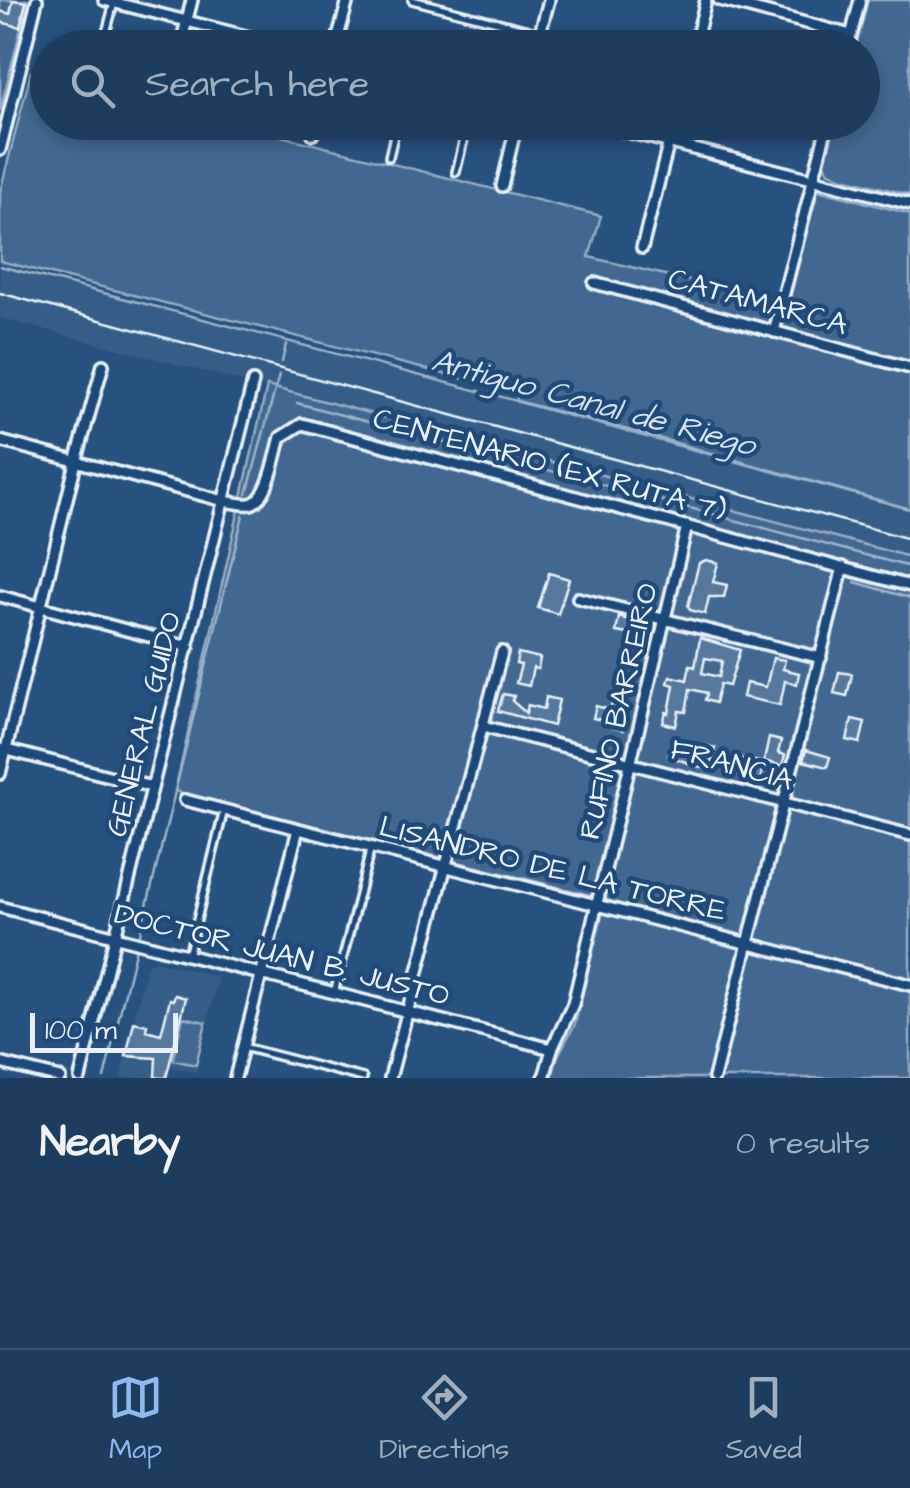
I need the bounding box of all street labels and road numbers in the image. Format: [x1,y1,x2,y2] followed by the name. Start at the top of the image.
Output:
[663,258,852,346] street label: CATAMARCA
[368,398,731,532] street label: CENTENARIO (EX RUTA 7)
[569,579,669,843] street label: RUFINO BARREIRO
[96,607,192,841] street label: GENERAL GUIDO
[666,728,798,801] street label: FRANCIA
[375,806,731,932] street label: LISANDRO DE LA TORRE
[110,893,454,1017] street label: DOCTOR JUAN B. JUSTO

